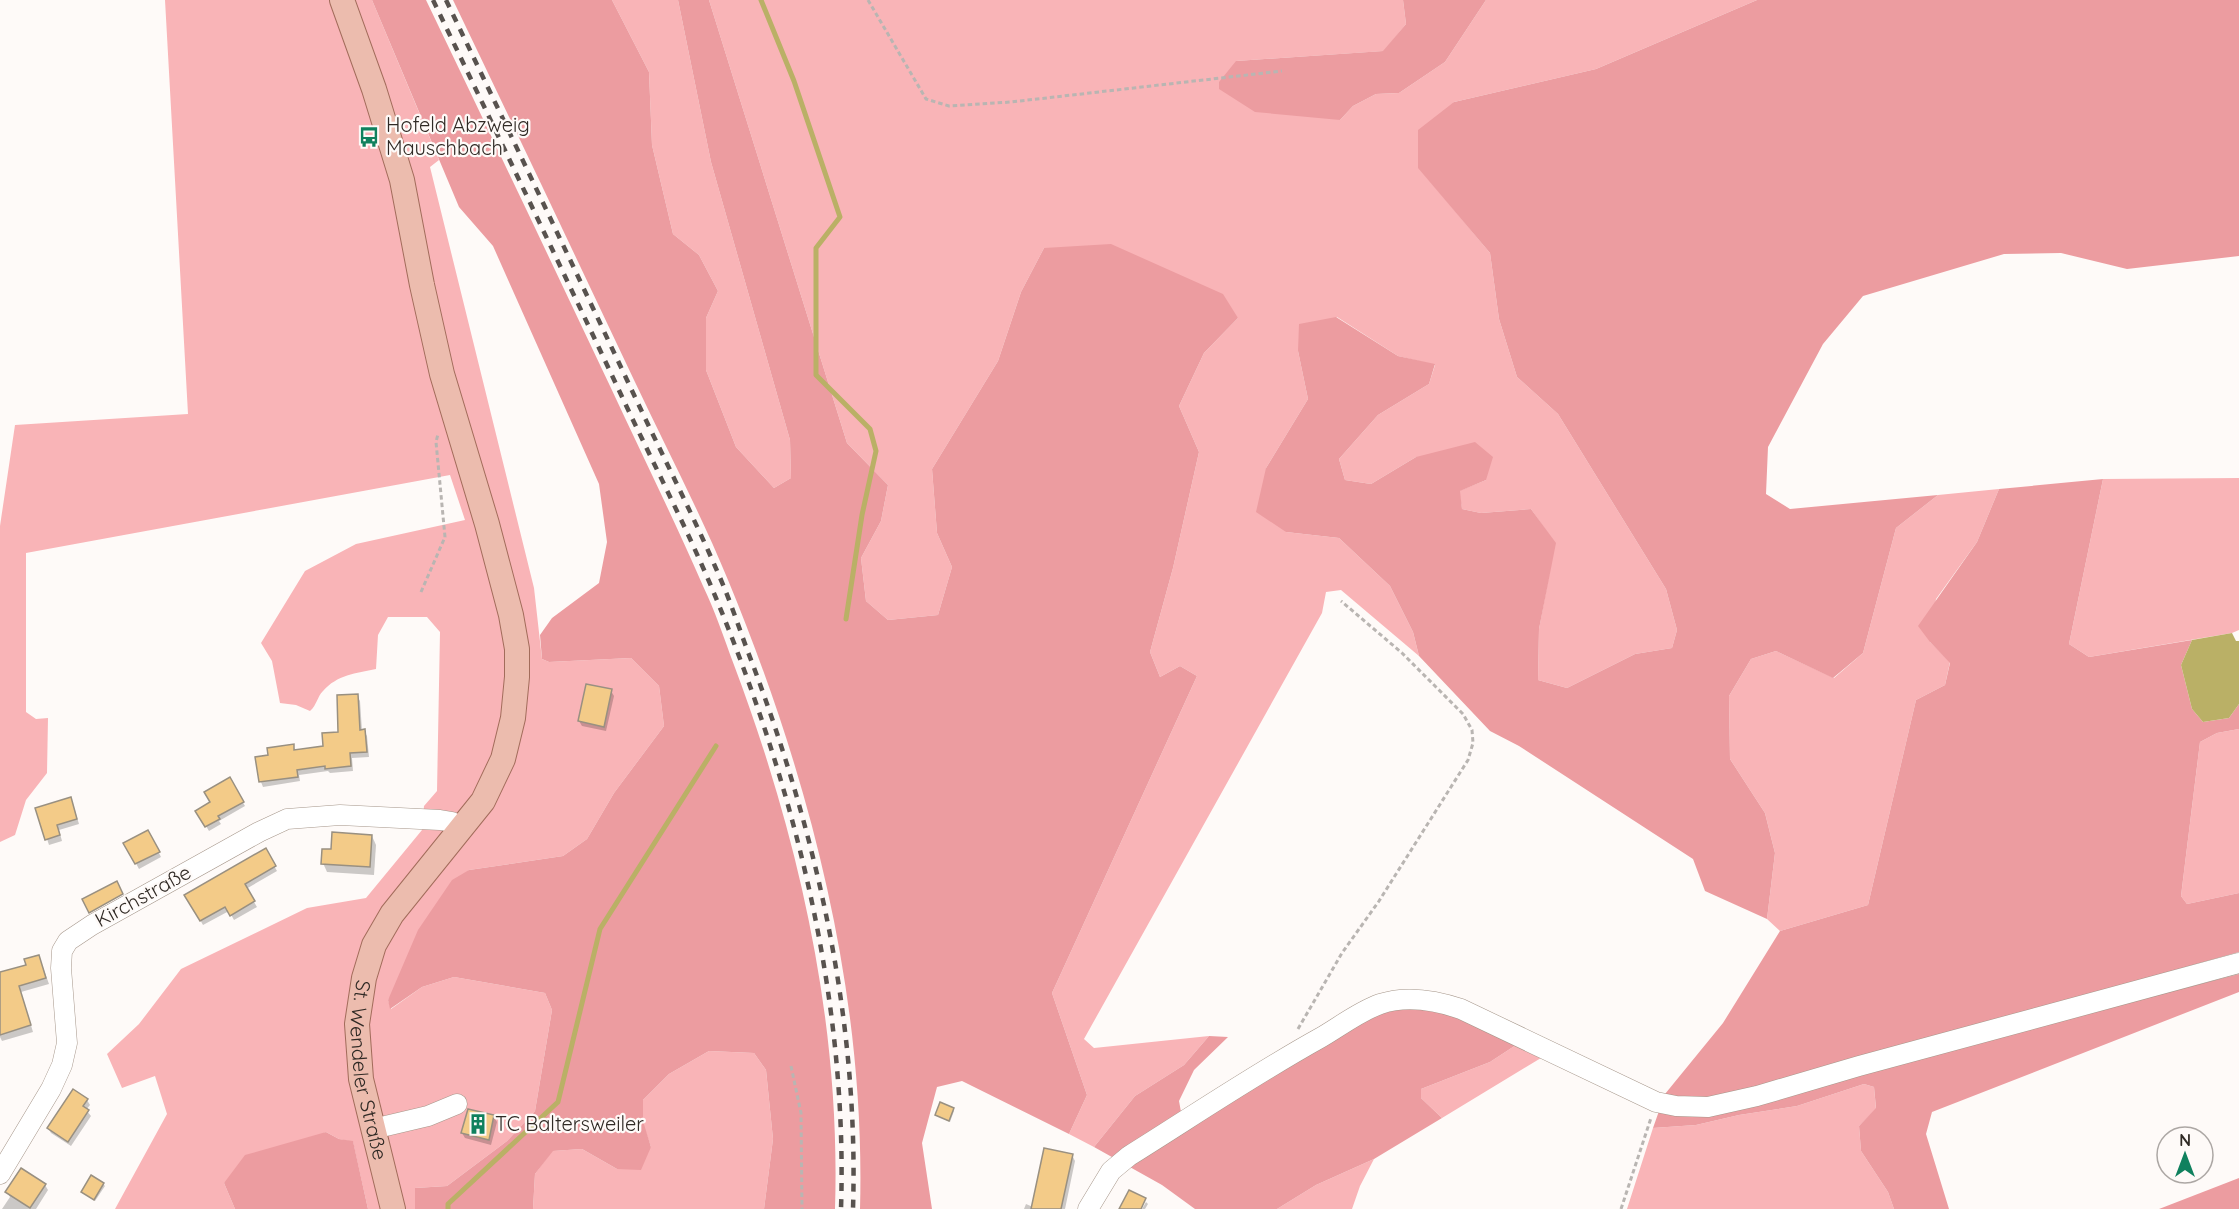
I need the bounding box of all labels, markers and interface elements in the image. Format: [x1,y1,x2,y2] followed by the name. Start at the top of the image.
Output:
[386,112,530,160] place label: Hofeld Abzweig Mauschbach
[357,125,381,149] bus stop icon: Hofeld Abzweig Mauschbach
[90,859,195,932] street label: Kirchstraße
[345,978,393,1163] street label: St. Wendeler Straße
[495,1111,644,1136] place label: TC Baltersweiler
[466,1112,490,1136] building icon: TC Baltersweiler
[2155,1125,2215,1185] north arrow
[2179,1130,2191,1150] text: N

